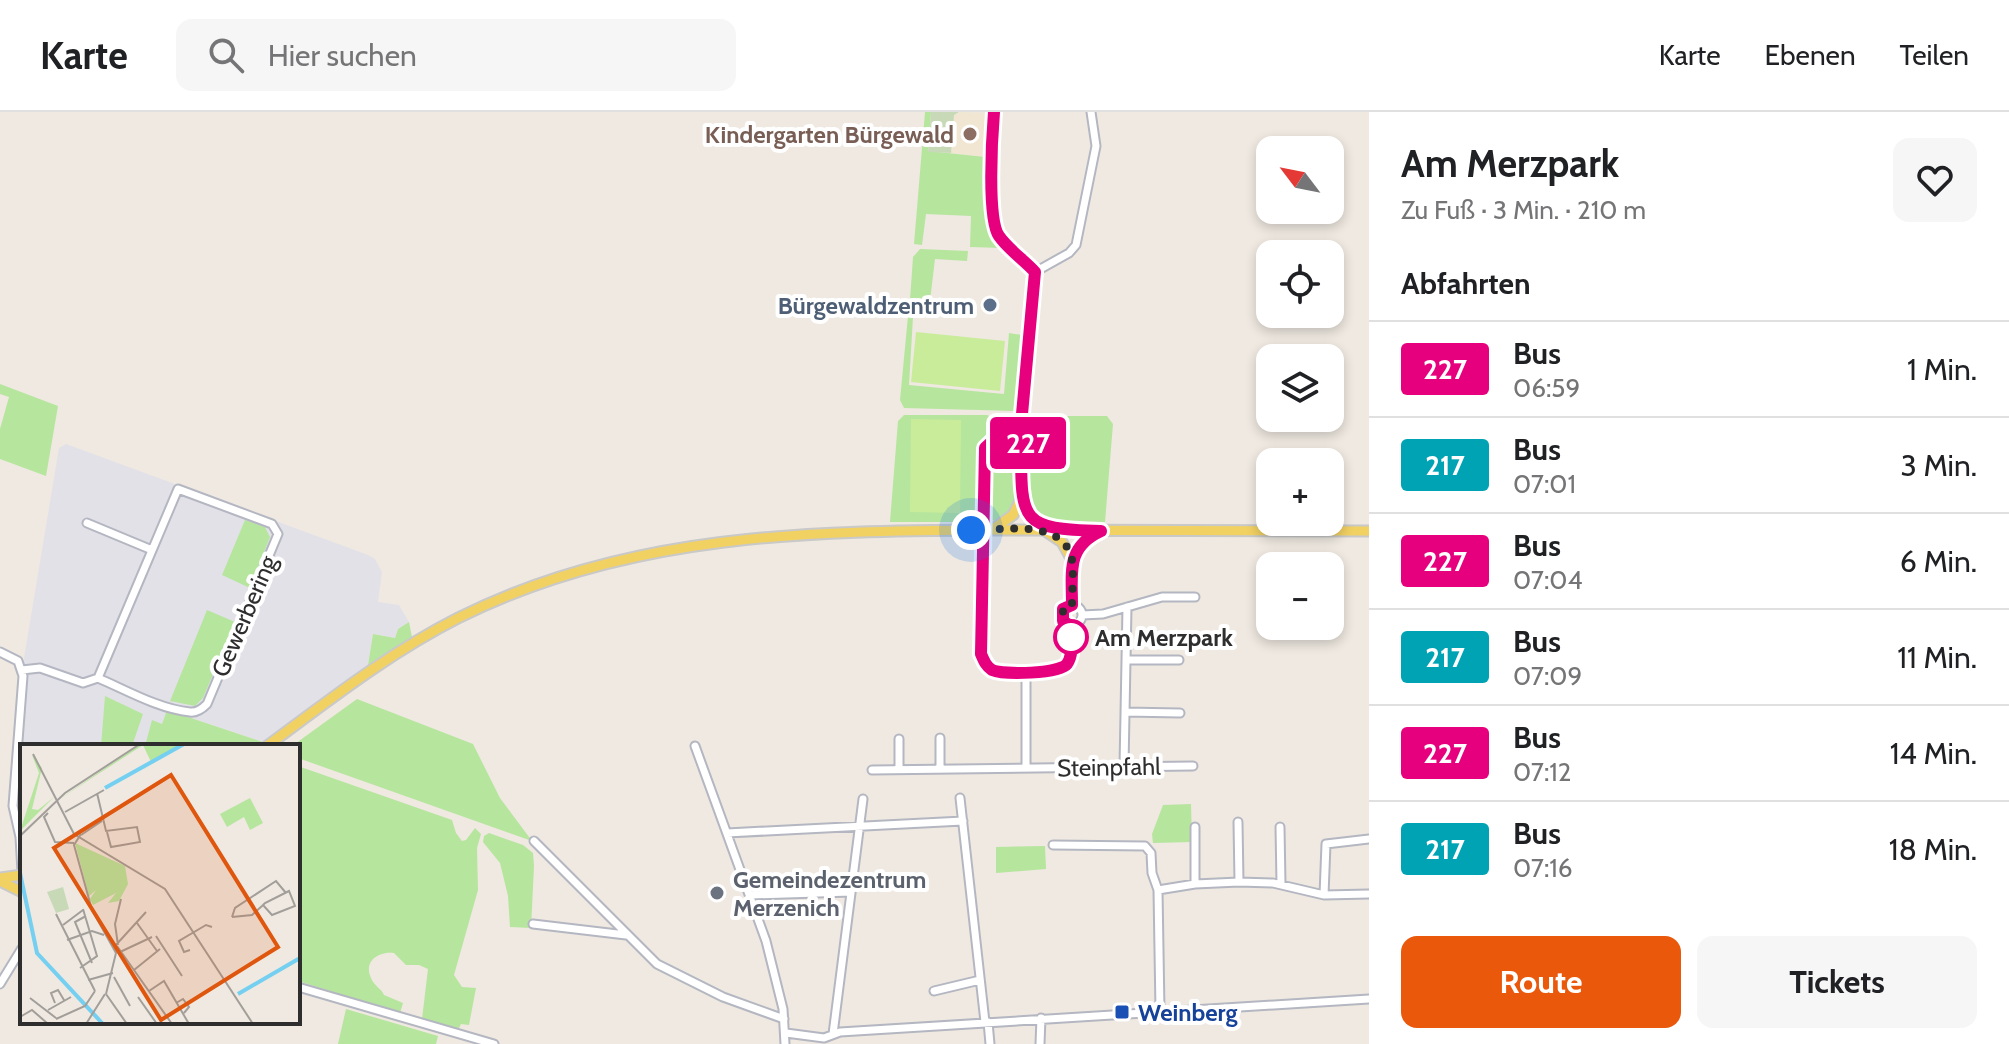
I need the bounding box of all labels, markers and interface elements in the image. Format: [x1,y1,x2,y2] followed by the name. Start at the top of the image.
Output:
[176,19,736,91] search box
[40,32,128,79] text: Karte
[204,33,248,77] icon: search
[268,37,417,74] text: Hier suchen
[1659,38,1721,72] text: Karte
[1765,38,1856,72] text: Ebenen
[1900,38,1969,72] text: Teilen
[705,120,954,149] place label: Kindergarten Bürgewald
[961,125,979,143] marker: Kindergarten Bürgewald
[1256,136,1344,224] north arrow
[1256,136,1344,640] map controls
[1893,138,1977,222] button: heart
[1401,140,1619,187] text: Am Merzpark
[1401,194,1646,226] text: Zu Fuß · 3 Min. · 210 m
[1256,240,1344,328] button: locate
[1401,265,1531,302] text: Abfahrten
[778,291,974,320] place label: Bürgewaldzentrum
[981,296,999,314] marker: Bürgewaldzentrum
[1513,335,1561,372] text: Bus
[1256,344,1344,432] button: layers
[1907,351,1977,388] text: 1 Min.
[1423,352,1467,386] text: 227
[1513,372,1580,404] text: 06:59
[982,417,1074,469] line badge: 227
[1006,426,1050,460] text: 227
[1513,431,1561,468] text: Bus
[1901,447,1977,484] text: 3 Min.
[1256,448,1344,536] button: +
[1425,448,1465,482] text: 217
[1513,468,1576,500] text: 07:01
[951,510,991,550] your location
[1513,527,1561,564] text: Bus
[1900,543,1977,580] text: 6 Min.
[1423,544,1467,578] text: 227
[205,550,283,681] street label: Gewerbering
[1256,552,1344,640] button: −
[1513,564,1583,596] text: 07:04
[1054,620,1088,654] marker: Am Merzpark
[1095,623,1233,652] place label: Am Merzpark
[1513,623,1561,660] text: Bus
[1897,639,1977,676] text: 11 Min.
[1425,640,1465,674] text: 217
[1513,660,1582,692] text: 07:09
[1513,719,1561,756] text: Bus
[1890,735,1977,772] text: 14 Min.
[1423,736,1467,770] text: 227
[20,744,300,1024] inset map
[1057,752,1161,782] street label: Steinpfahl
[1513,756,1571,788] text: 07:12
[1513,815,1561,852] text: Bus
[1889,831,1977,868] text: 18 Min.
[1425,832,1465,866] text: 217
[1513,852,1573,884] text: 07:16
[733,865,926,922] place label: Gemeindezentrum Merzenich
[708,884,726,902] marker: Gemeindezentrum Merzenich
[1401,936,1681,1028] button: Route
[1697,936,1977,1028] button: Tickets
[1138,998,1237,1027] place label: Weinberg
[1113,1003,1131,1021] marker: Weinberg

